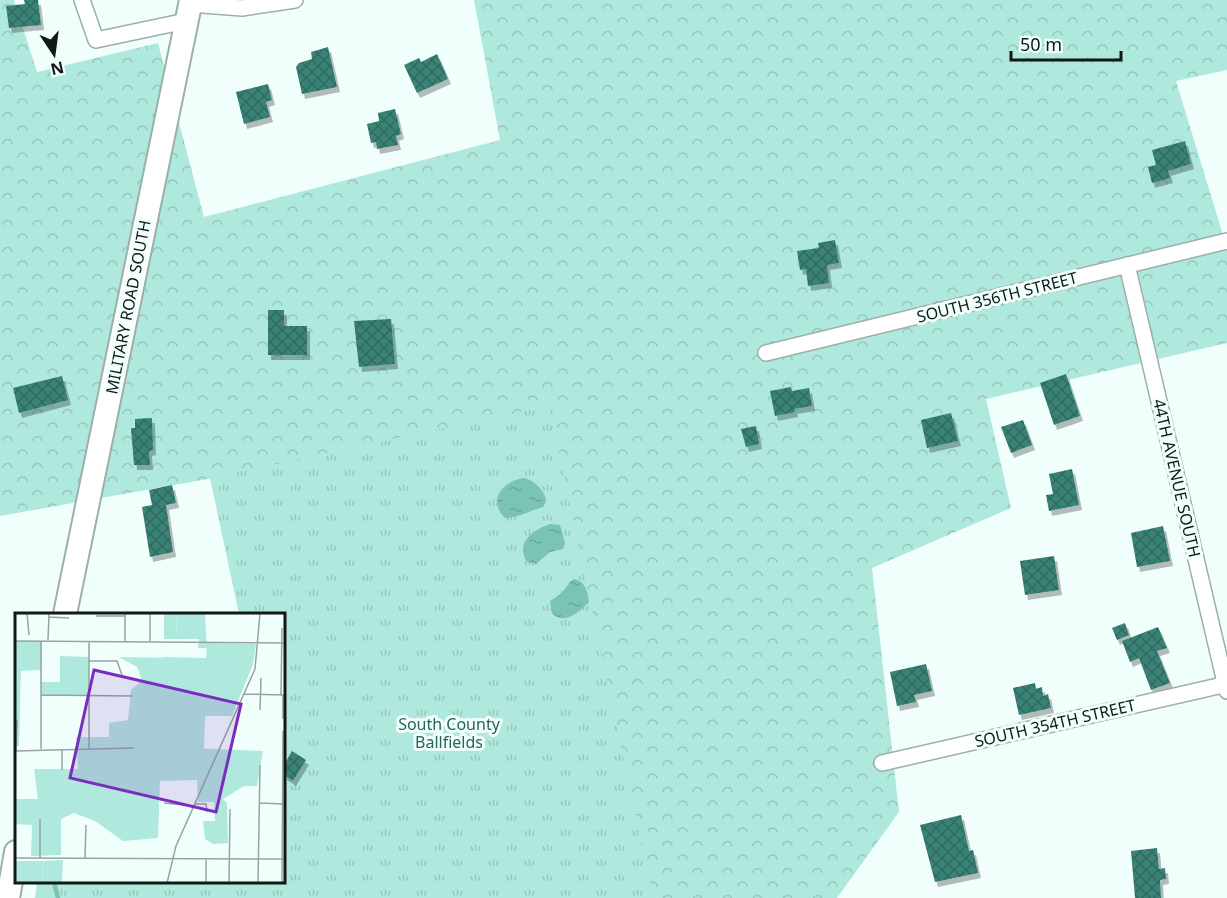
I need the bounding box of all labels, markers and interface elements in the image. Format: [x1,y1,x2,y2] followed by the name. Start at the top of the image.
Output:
[24,24,84,84] north arrow
[1011,24,1120,62] scale bar
[1020,32,1062,56] text: 50 m
[49,56,66,81] text: N
[100,218,156,396] street label: MILITARY ROAD SOUTH
[914,266,1080,328] street label: SOUTH 356TH STREET
[1148,397,1206,559] street label: 44TH AVENUE SOUTH
[15,613,285,883] inset map
[972,694,1138,752] street label: SOUTH 354TH STREET
[398,713,501,753] park label: South County Ballfields

